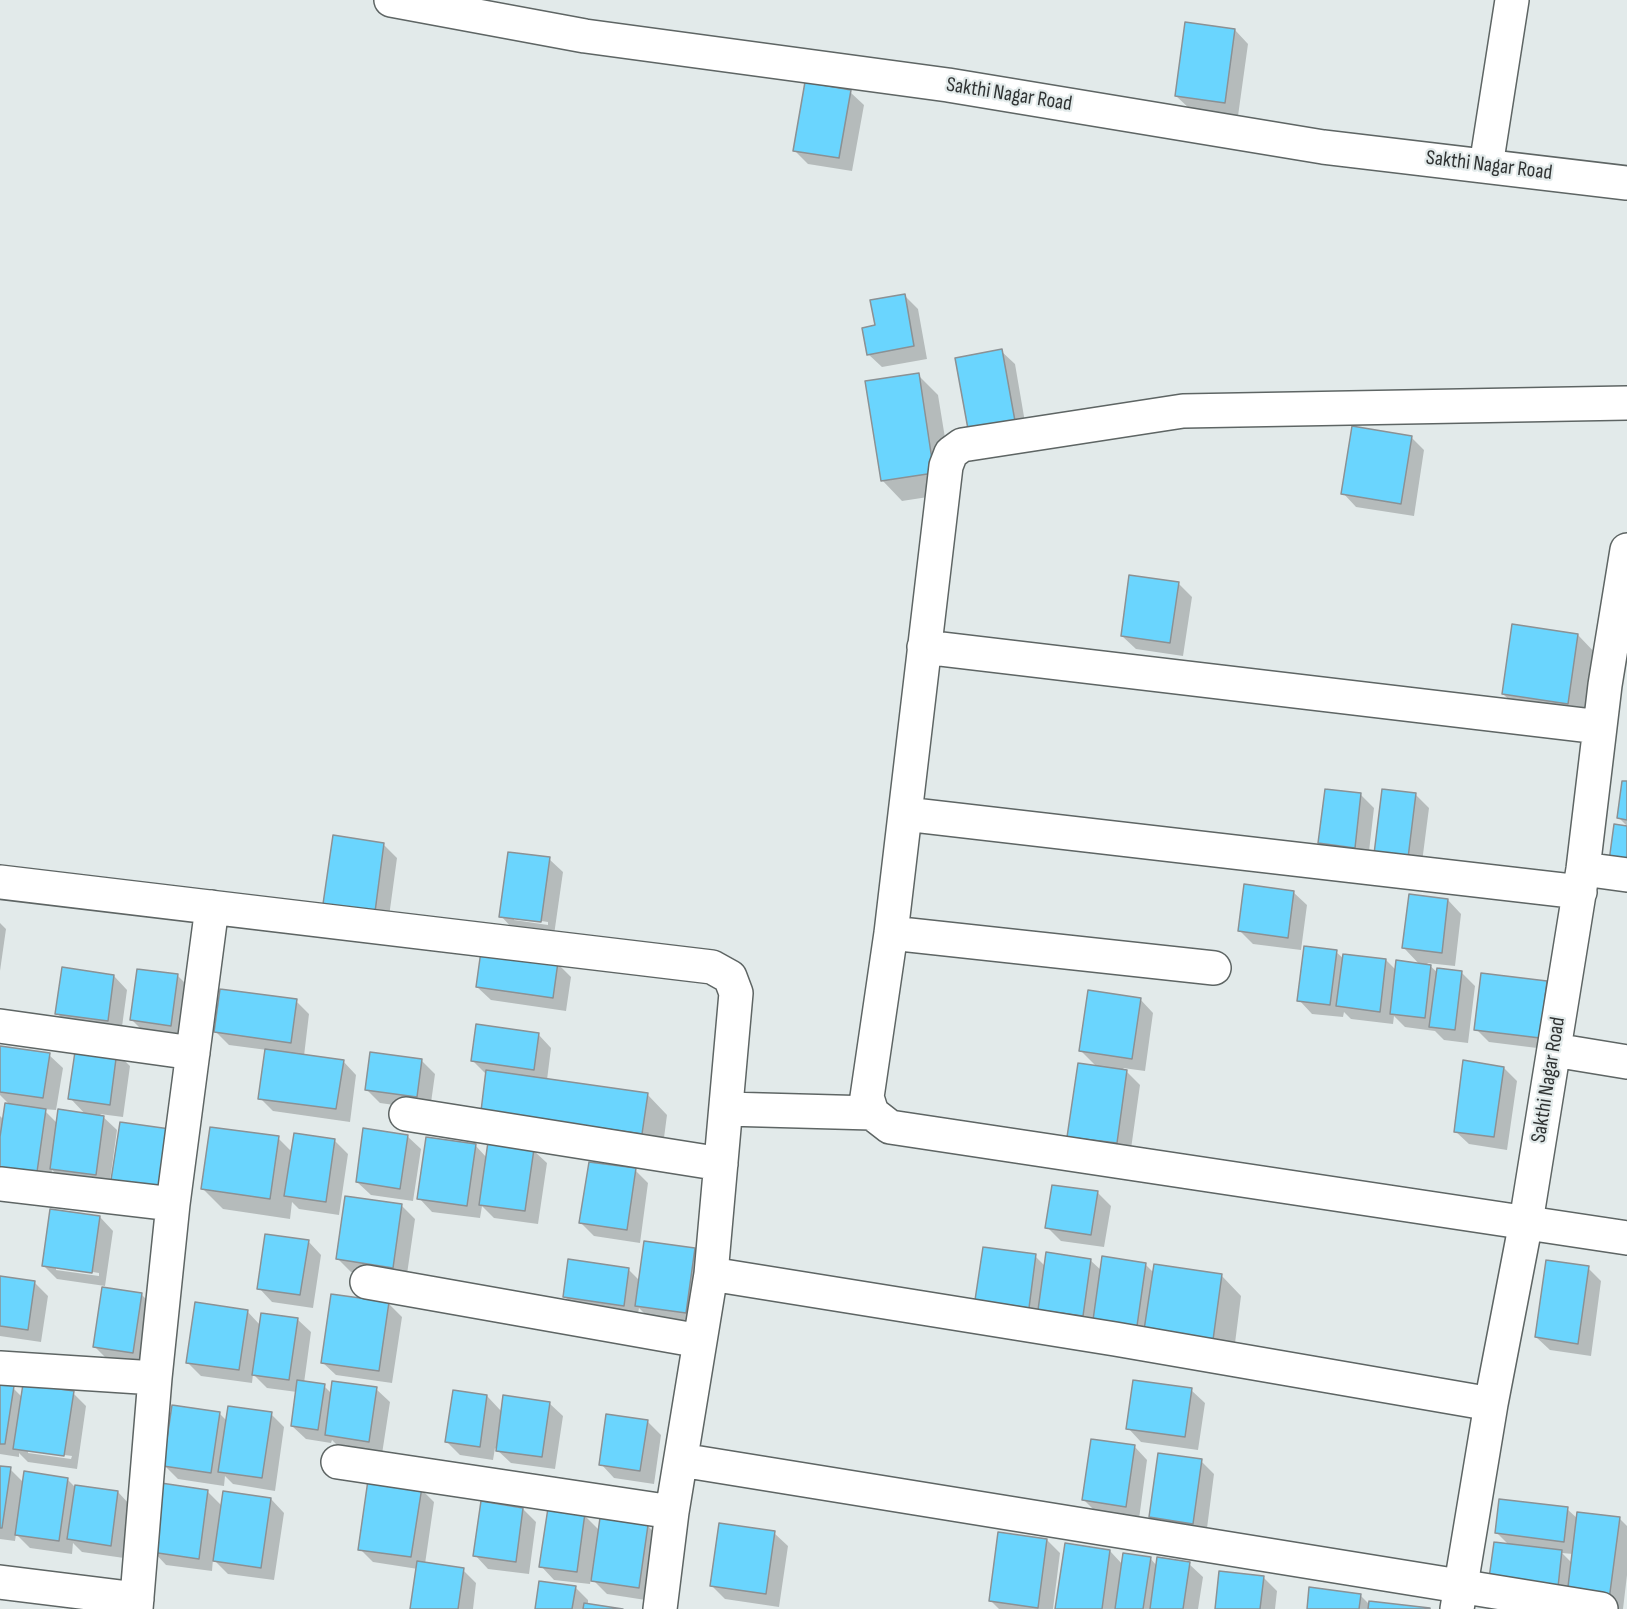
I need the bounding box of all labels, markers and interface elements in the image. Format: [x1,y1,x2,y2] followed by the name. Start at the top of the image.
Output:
[944,73,1074,117] street label: Sakthi Nagar Road
[1424,146,1554,186] street label: Sakthi Nagar Road
[1527,1015,1571,1145] street label: Sakthi Nagar Road

